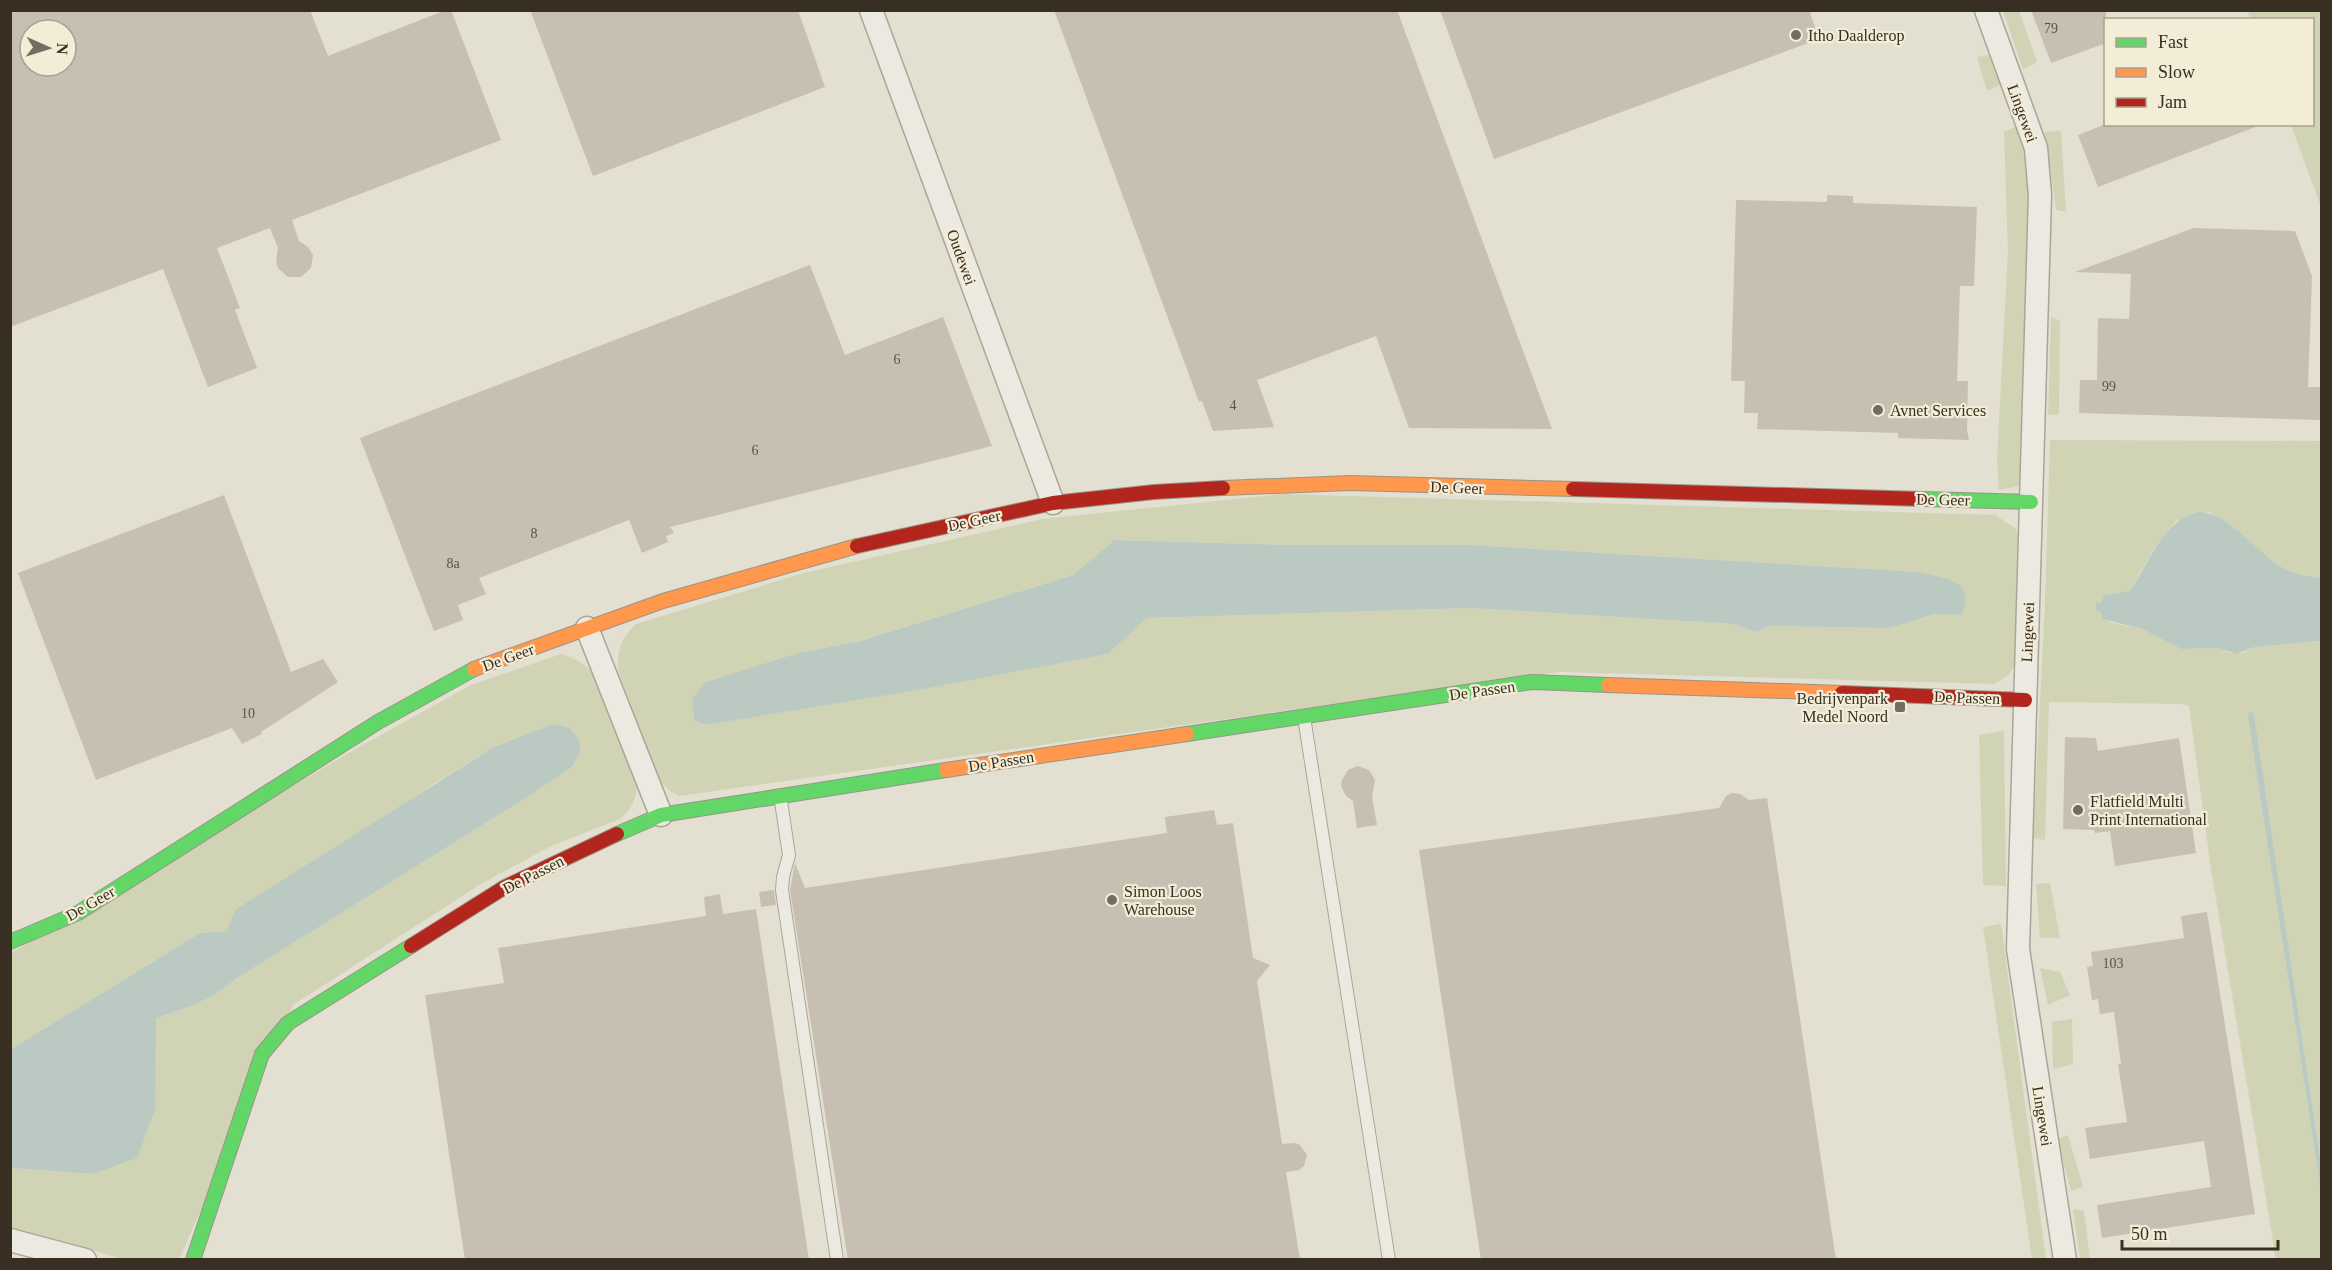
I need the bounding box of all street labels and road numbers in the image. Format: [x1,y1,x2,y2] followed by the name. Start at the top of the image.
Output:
[2003,82,2041,145] street label: Lingewei
[944,227,980,288] street label: Oudewei
[1430,478,1485,497] street label: De Geer
[1916,491,1971,508] street label: De Geer
[946,506,1003,534] street label: De Geer
[2018,601,2038,663] street label: Lingewei
[480,640,537,675] street label: De Geer
[1448,677,1516,704] street label: De Passen
[1934,688,2000,707] street label: De Passen
[967,748,1035,775] street label: De Passen
[500,852,567,897] street label: De Passen
[63,882,118,924] street label: De Geer
[2028,1085,2056,1148] street label: Lingewei

